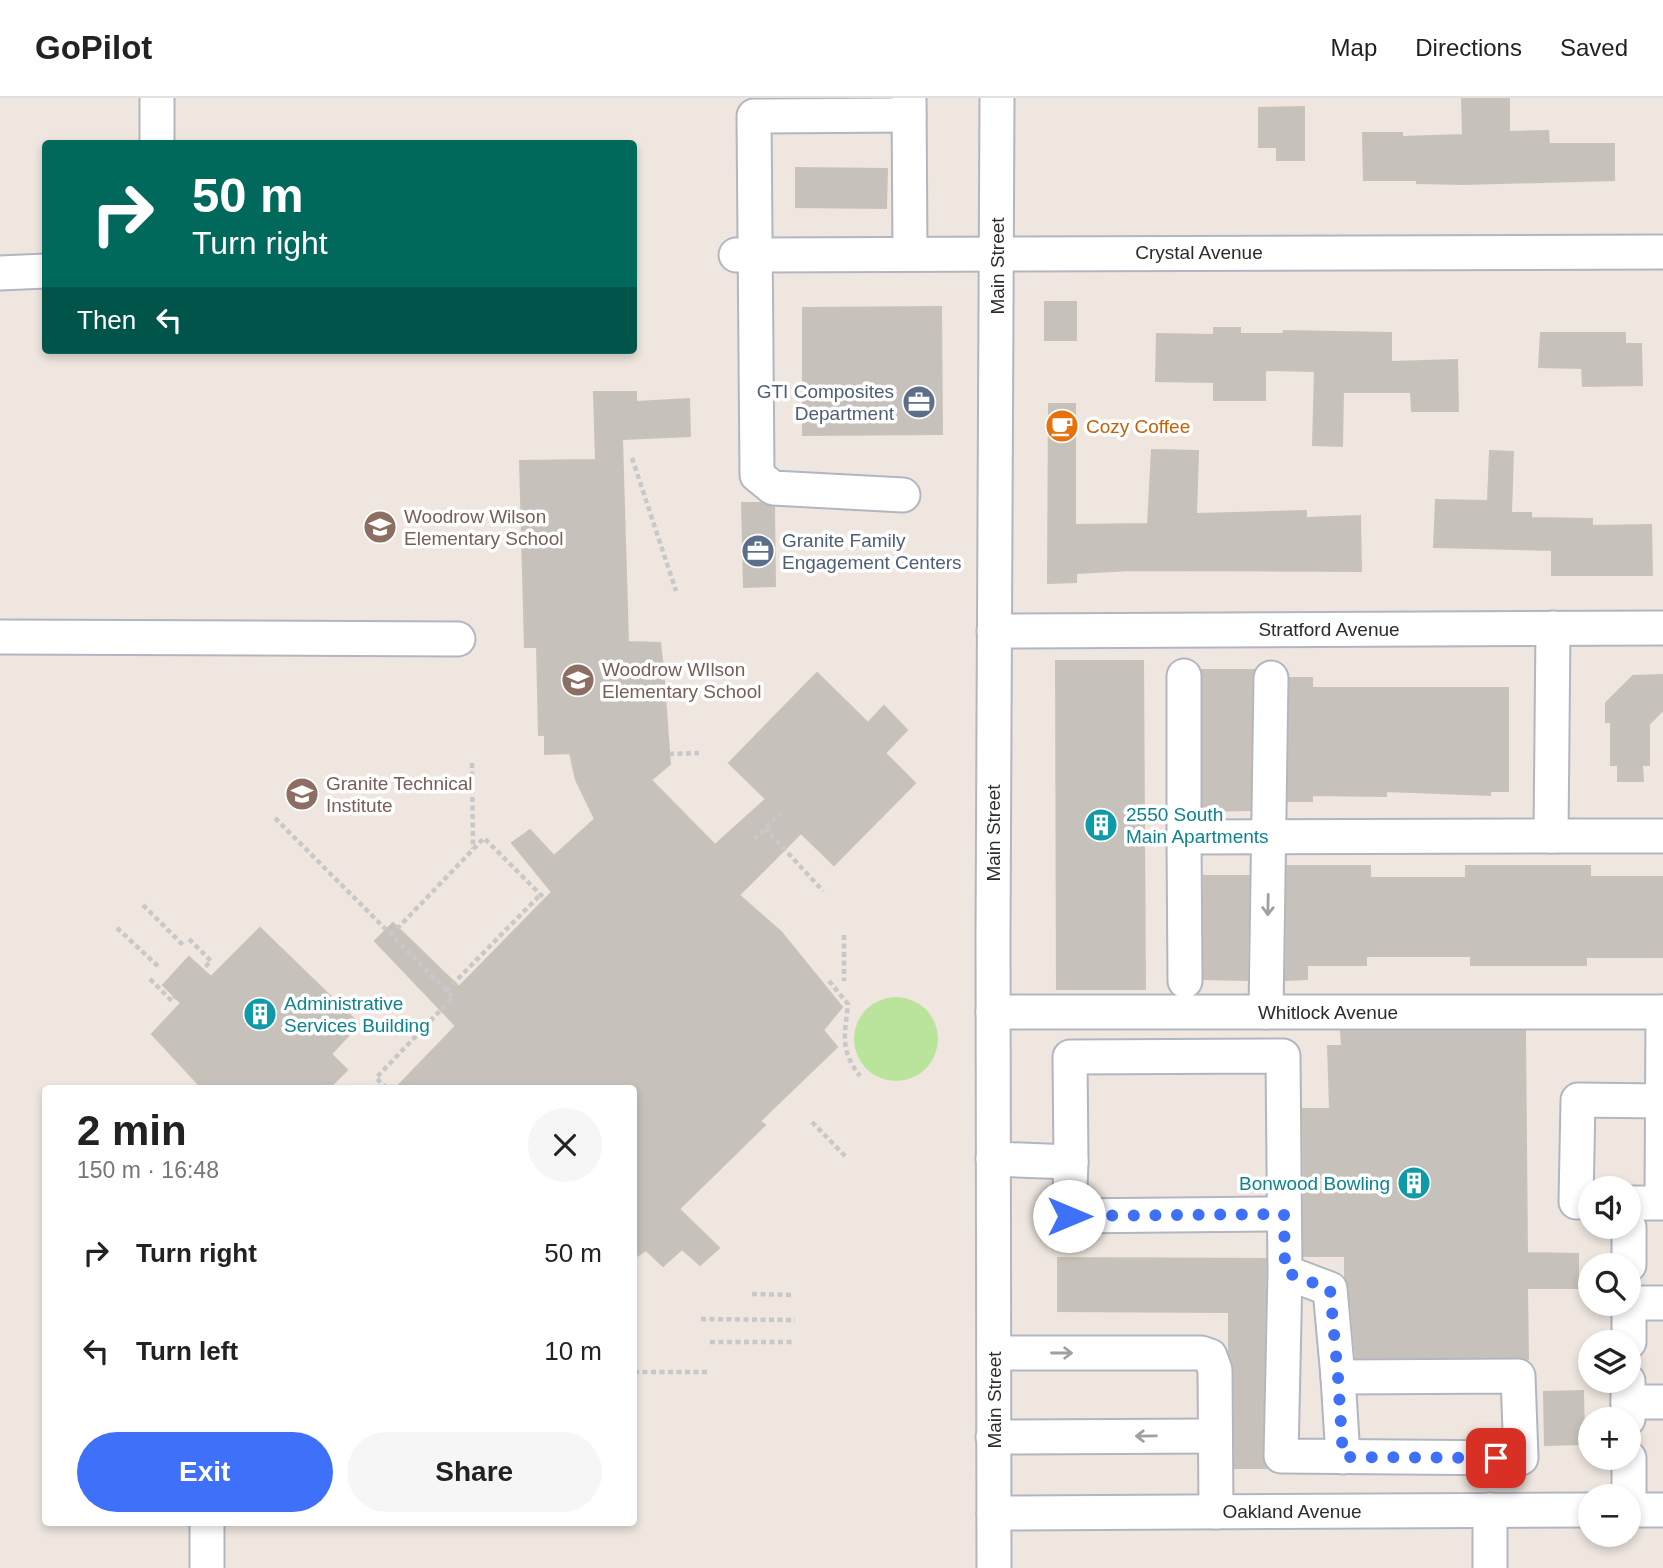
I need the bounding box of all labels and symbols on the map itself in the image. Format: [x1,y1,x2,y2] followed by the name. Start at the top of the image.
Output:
[987,217,1008,315] street label: Main Street
[1135,242,1263,263] street label: Crystal Avenue
[757,381,895,424] place label: GTI Composites Department
[900,383,938,421] office icon: GTI Composites Department
[1043,407,1081,445] cafe icon: Cozy Coffee
[1086,416,1190,437] place label: Cozy Coffee
[404,506,563,549] place label: Woodrow Wilson Elementary School
[361,508,399,546] school or university icon: Woodrow Wilson Elementary School
[782,530,962,573] place label: Granite Family Engagement Centers
[739,532,777,570] office icon: Granite Family Engagement Centers
[1258,619,1400,640] street label: Stratford Avenue
[602,659,761,702] place label: Woodrow WIlson Elementary School
[559,661,597,699] school or university icon: Woodrow WIlson Elementary School
[326,773,472,816] place label: Granite Technical Institute
[283,775,321,813] school or university icon: Granite Technical Institute
[983,784,1004,882] street label: Main Street
[1126,804,1269,847] place label: 2550 South Main Apartments
[1082,806,1120,844] building icon: 2550 South Main Apartments
[1262,894,1275,917] one-way arrow
[284,993,430,1036] place label: Administrative Services Building
[241,995,279,1033] building icon: Administrative Services Building
[1258,1002,1398,1023] street label: Whitlock Avenue
[1395,1164,1433,1202] building icon: Bonwood Bowling
[1239,1173,1390,1194] place label: Bonwood Bowling
[1032,1179,1106,1253] position arrow
[1050,1346,1073,1360] one-way arrow
[984,1351,1005,1449] street label: Main Street
[1466,1428,1526,1488] pin
[1135,1430,1158,1443] one-way arrow
[1222,1501,1362,1522] street label: Oakland Avenue

